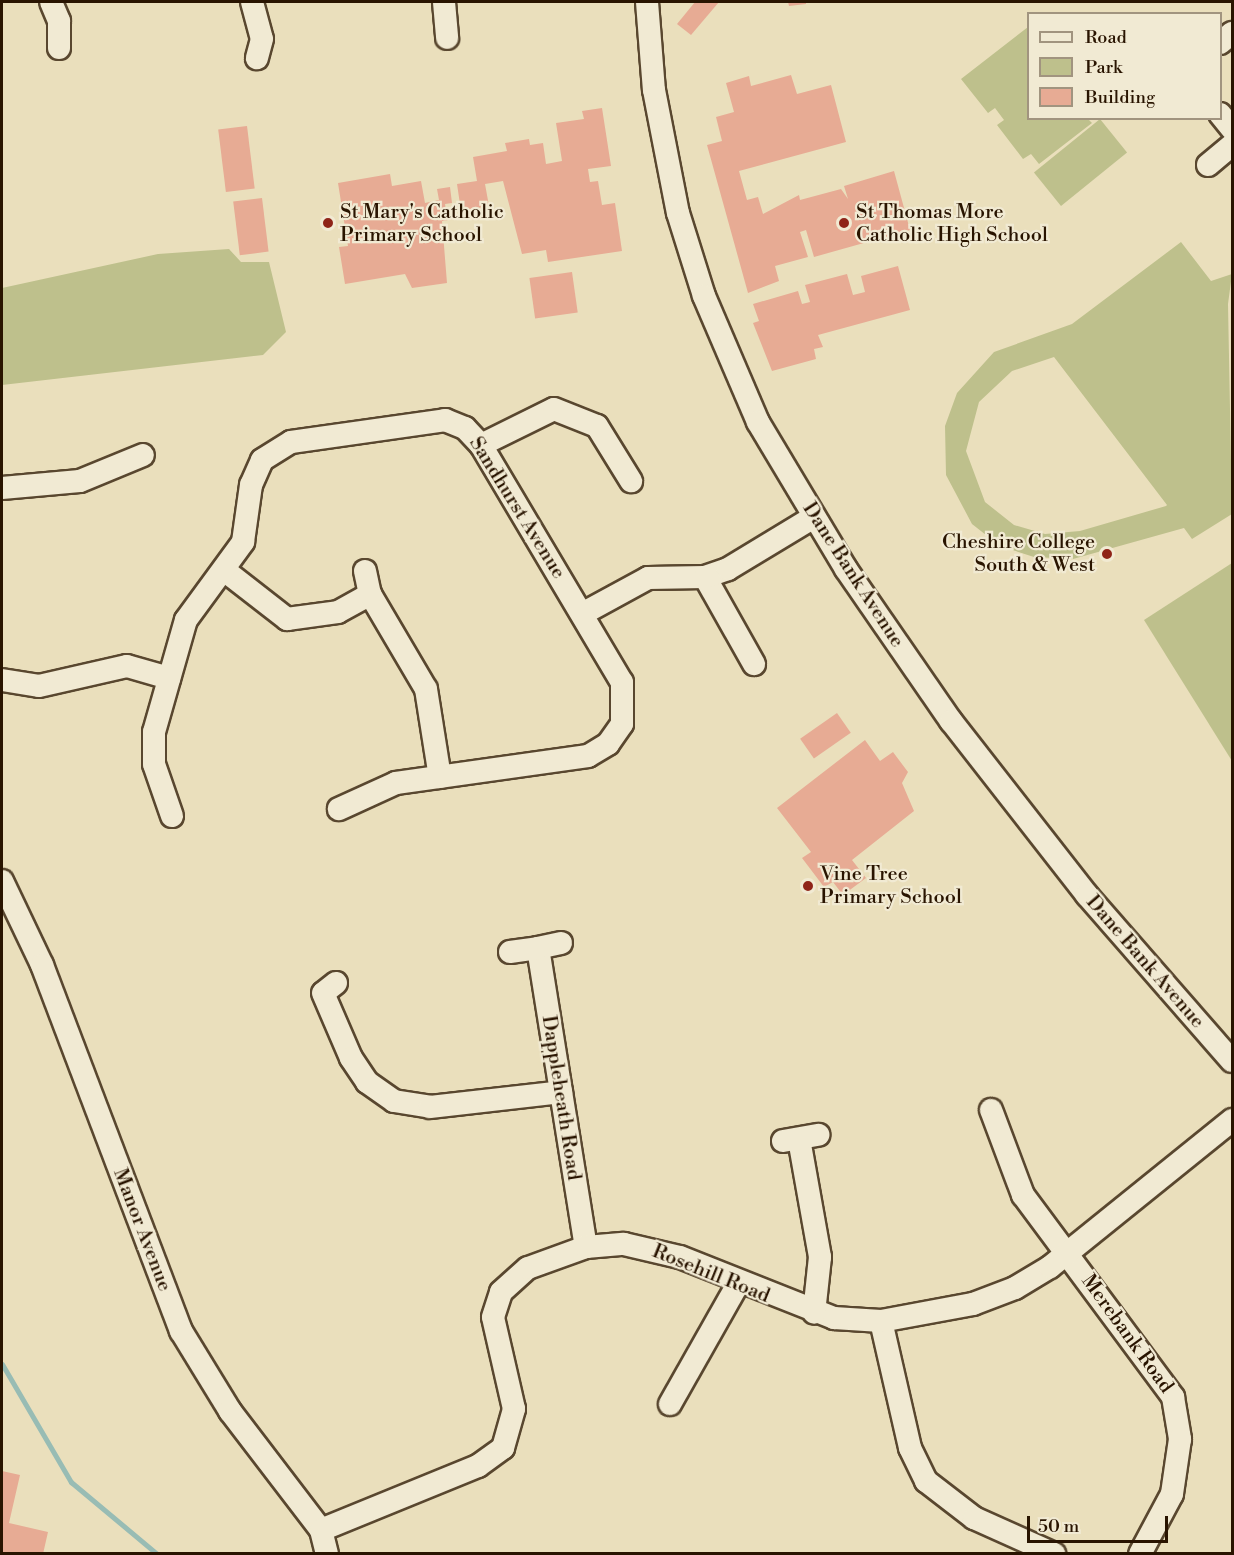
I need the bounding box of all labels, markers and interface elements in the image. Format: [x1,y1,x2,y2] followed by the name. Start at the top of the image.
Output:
[1027,12,1222,120] legend
[1085,26,1127,49] text: Road
[1085,56,1122,79] text: Park
[1085,86,1155,109] text: Building
[340,200,504,247] place label: St Mary's Catholic Primary School
[856,200,1048,247] place label: St Thomas More Catholic High School
[321,216,335,230] marker: St Mary's Catholic Primary School
[837,216,851,230] marker: St Thomas More Catholic High School
[464,433,570,583] street label: Sandhurst Avenue
[797,498,909,652] street label: Dane Bank Avenue
[942,530,1095,577] place label: Cheshire College South & West
[1100,547,1114,561] marker: Cheshire College South & West
[820,862,962,909] place label: Vine Tree Primary School
[801,879,815,893] marker: Vine Tree Primary School
[1081,891,1209,1033] street label: Dane Bank Avenue
[536,1014,586,1182] street label: Dappleheath Road
[108,1165,176,1295] street label: Manor Avenue
[649,1240,773,1308] street label: Rosehill Road
[1076,1270,1178,1398] street label: Merebank Road
[1030,1504,1171,1542] scale bar
[1038,1515,1079,1538] text: 50 m

